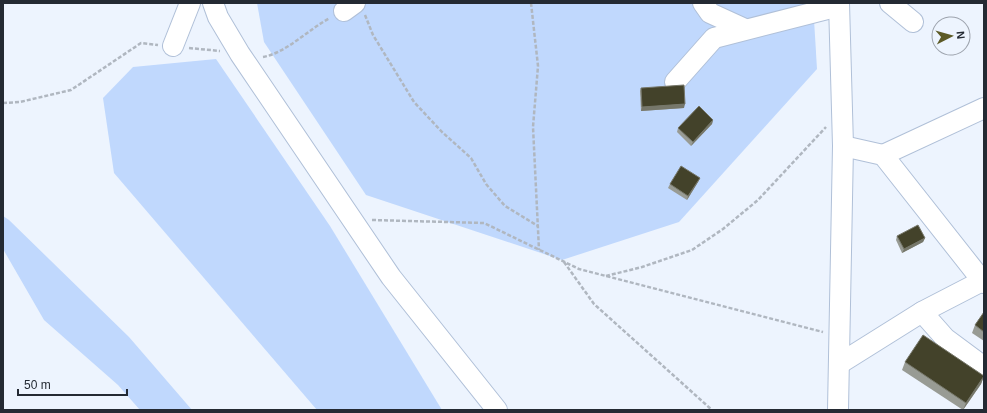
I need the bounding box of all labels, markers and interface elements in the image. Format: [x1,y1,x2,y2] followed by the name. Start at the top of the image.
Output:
[931,16,971,56] north arrow
[955,30,967,40] text: N
[18,371,127,397] scale bar
[24,378,51,392] text: 50 m

